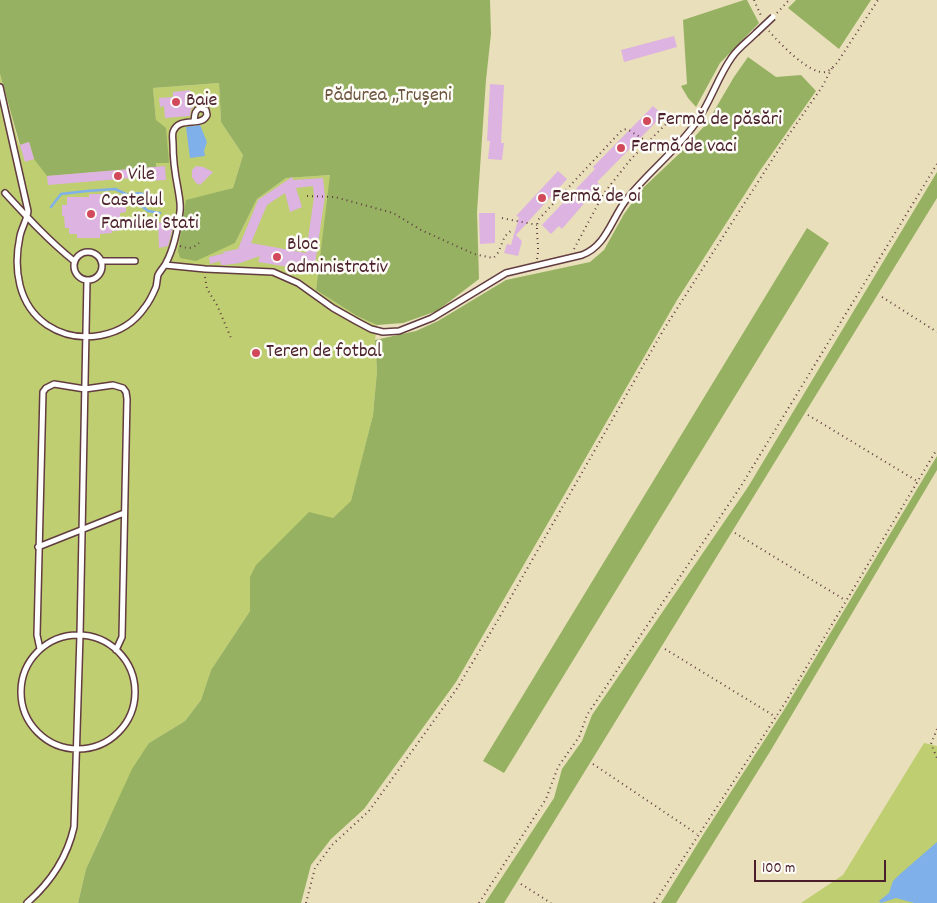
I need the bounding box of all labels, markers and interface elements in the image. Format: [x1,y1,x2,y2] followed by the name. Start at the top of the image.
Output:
[324,85,452,109] park label: Pădurea „Trușeni
[186,90,217,114] place label: Baie
[170,96,182,108] marker: Baie
[657,109,782,133] place label: Fermă de păsări
[641,115,653,127] marker: Fermă de păsări
[631,136,737,160] place label: Fermă de vaci
[615,142,627,154] marker: Fermă de vaci
[128,164,155,188] place label: Vile
[112,170,124,182] marker: Vile
[552,186,641,210] place label: Fermă de oi
[101,190,199,237] place label: Castelul Familiei Stati
[536,192,548,204] marker: Fermă de oi
[85,208,97,220] marker: Castelul Familiei Stati
[287,234,388,281] place label: Bloc administrativ
[271,251,283,263] marker: Bloc administrativ
[266,341,382,365] place label: Teren de fotbal
[250,347,262,359] marker: Teren de fotbal
[757,850,890,882] scale bar
[762,858,795,880] text: 100 m

